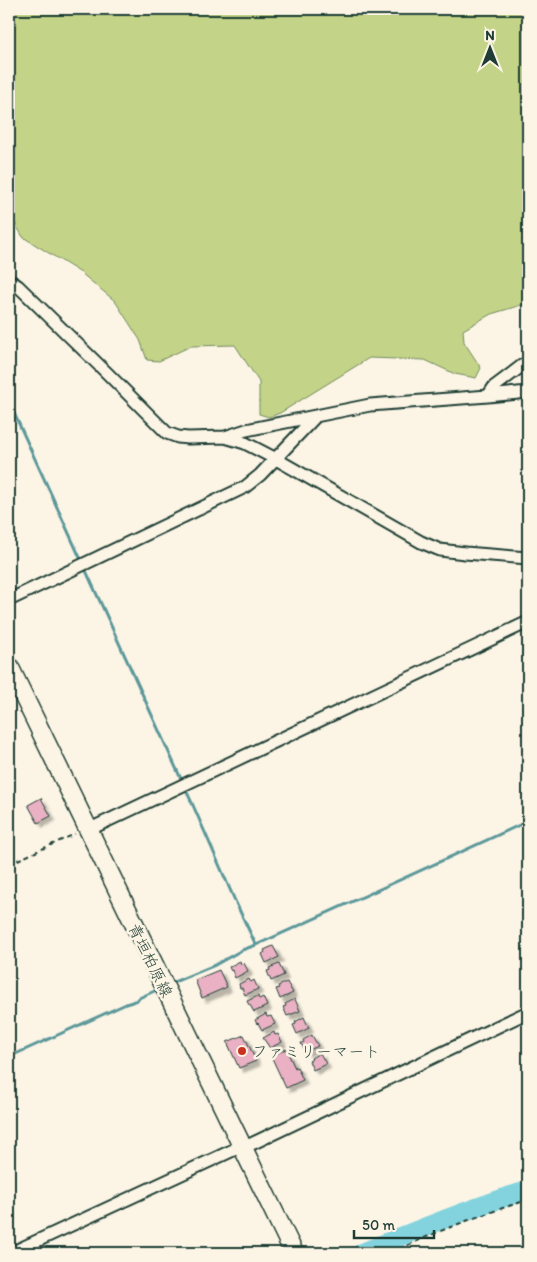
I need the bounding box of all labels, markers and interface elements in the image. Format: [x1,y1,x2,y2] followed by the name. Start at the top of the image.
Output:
[464,22,514,72] north arrow
[485,27,495,44] text: N
[124,920,177,1000] street label: 青垣柏原線
[252,1042,380,1061] place label: ファミリーマート
[236,1045,248,1057] marker: ファミリーマート
[354,1207,434,1239] scale bar
[362,1216,395,1234] text: 50 m

